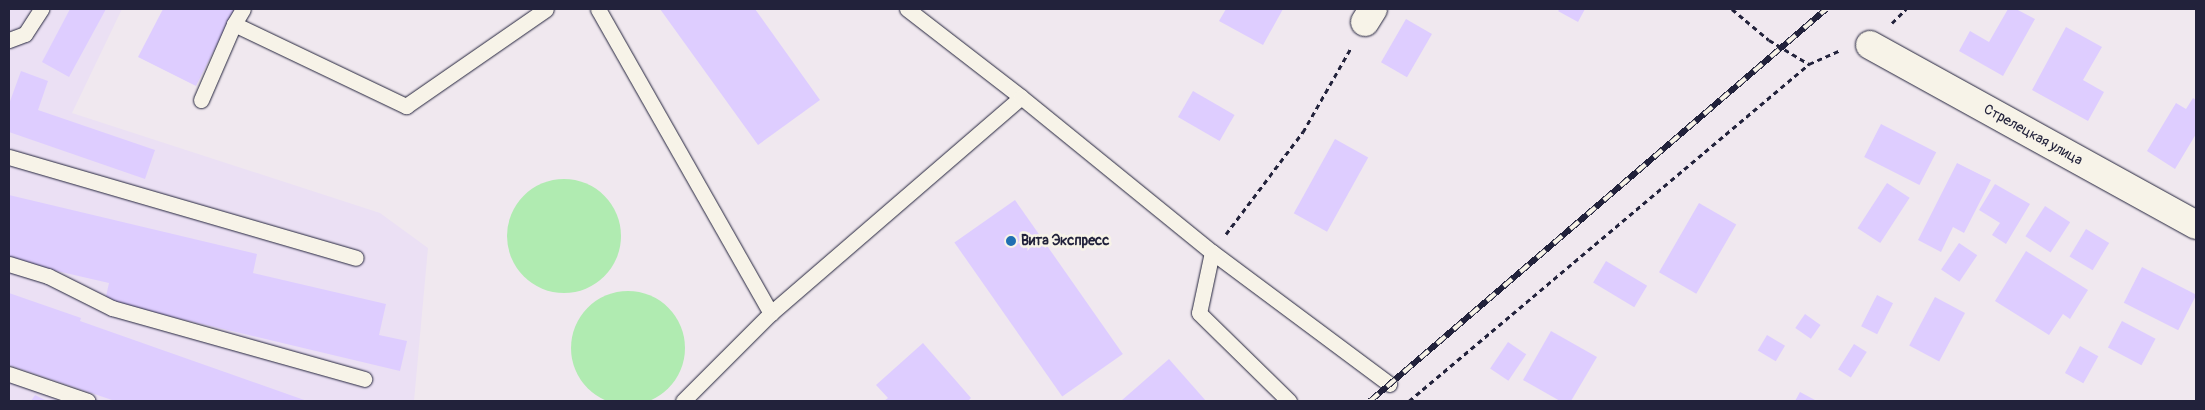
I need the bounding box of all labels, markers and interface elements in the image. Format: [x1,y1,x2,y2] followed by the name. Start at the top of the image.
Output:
[1981,101,2085,169] street label: Стрелецкая улица
[1021,233,1109,249] place label: Вита Экспресс
[1005,235,1017,247] marker: Вита Экспресс

